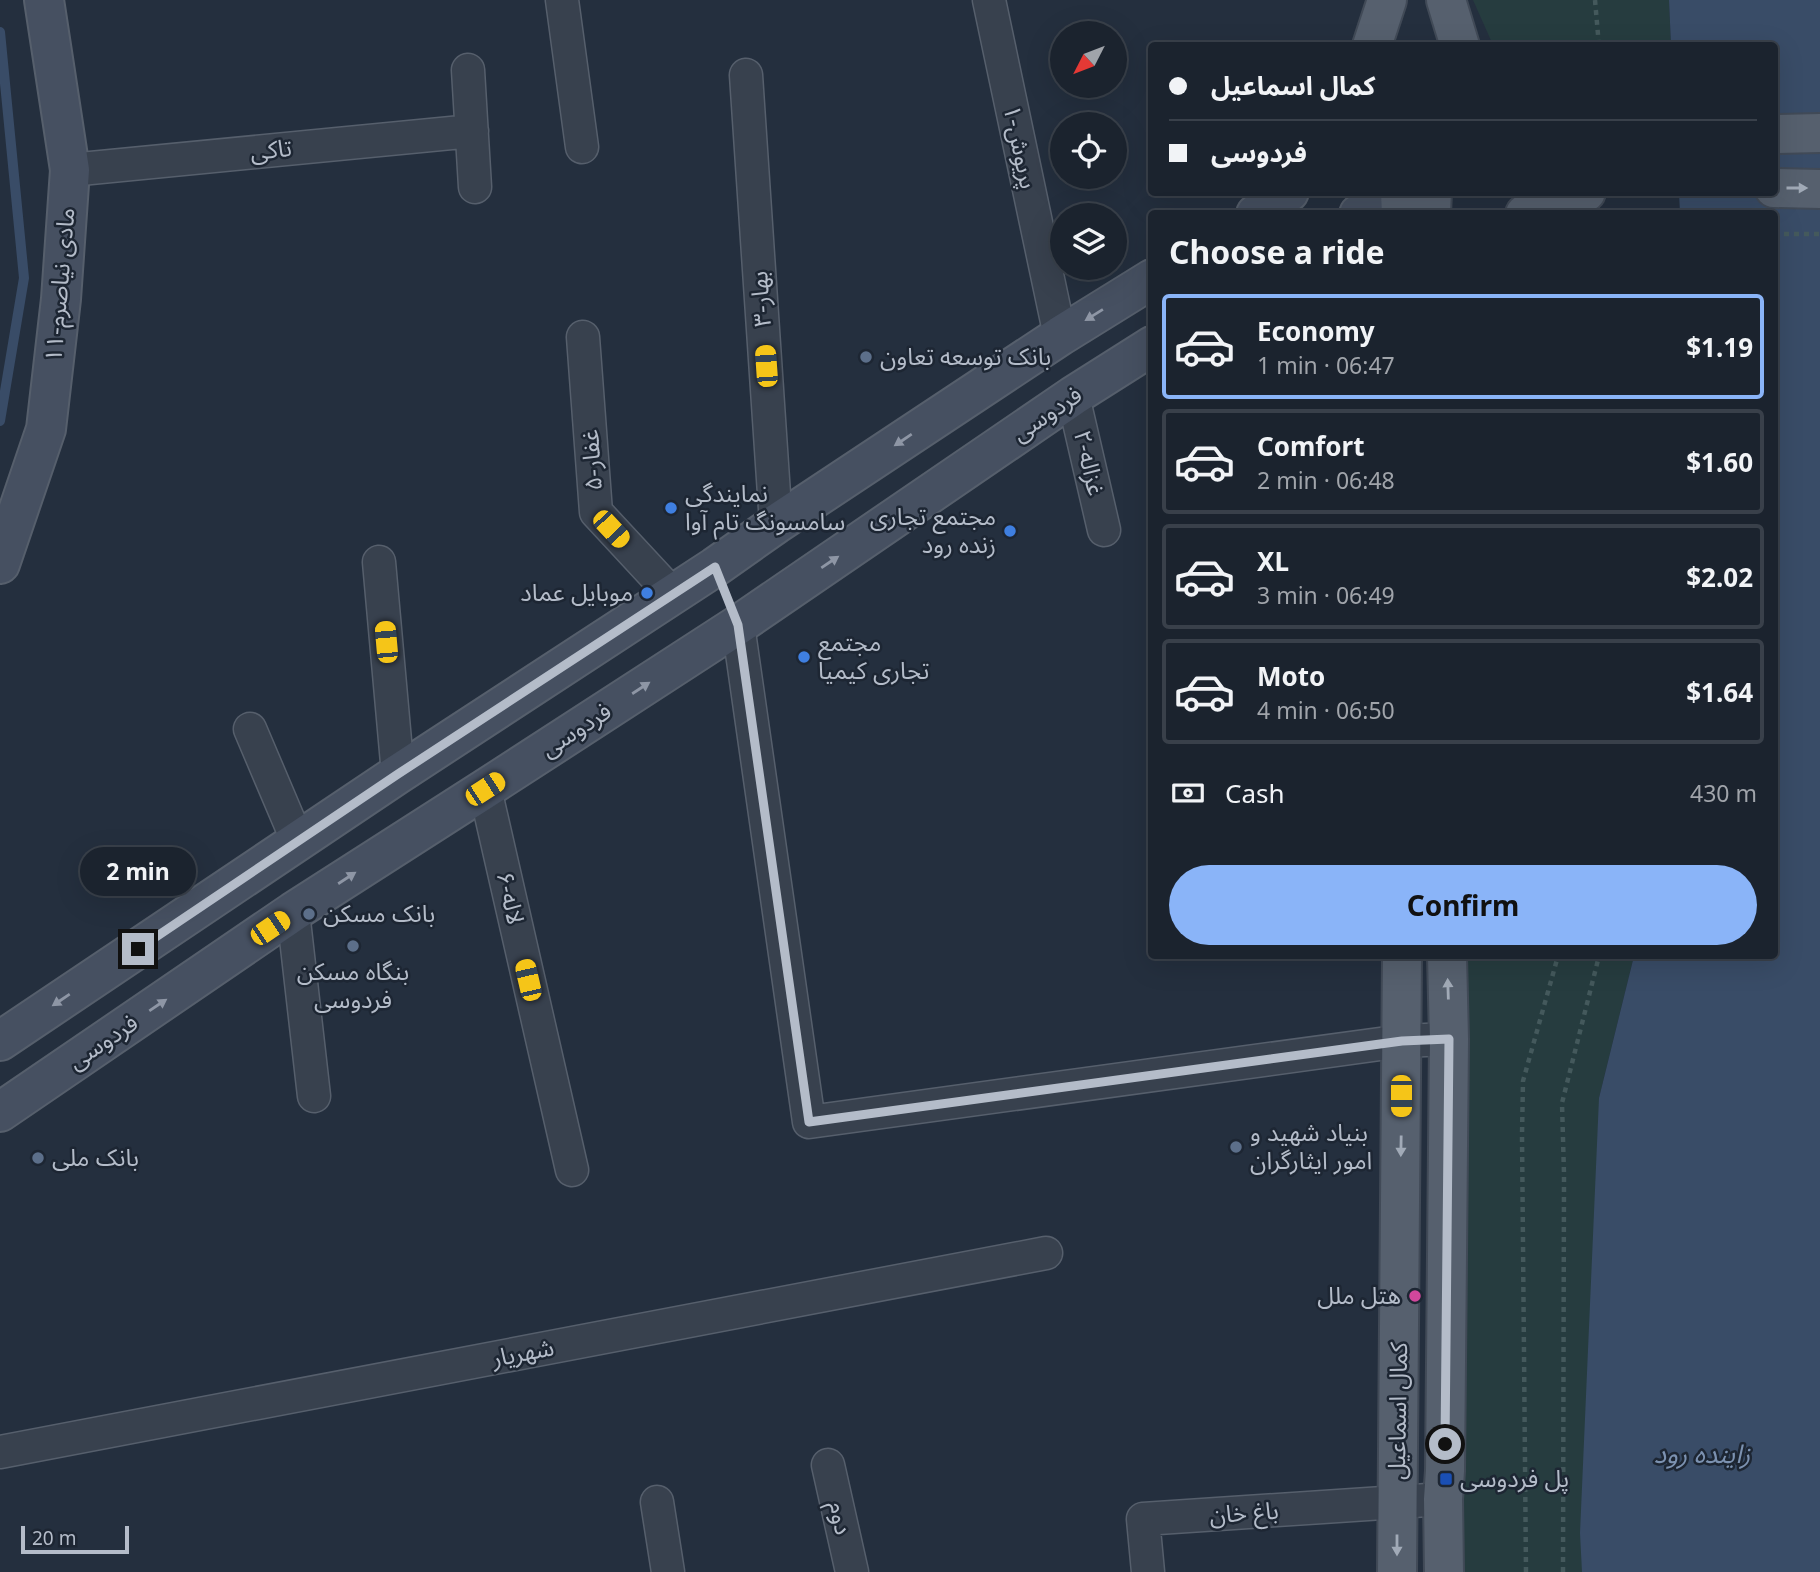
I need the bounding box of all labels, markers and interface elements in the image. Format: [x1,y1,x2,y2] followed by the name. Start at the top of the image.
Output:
[1050,21,1127,98] north arrow
[1050,21,1127,280] map controls
[1211,67,1375,103] text: کمال اسماعیل
[996,102,1046,192] street label: ۱-پریوش
[1050,112,1127,189] button: locate
[248,130,293,167] street label: تاکی
[1211,134,1307,170] text: فردوسی
[1786,183,1808,194] one-way arrow
[1050,203,1127,280] button: layers
[35,206,85,364] street label: ۱۱-مادی نیاصرم
[1169,230,1385,273] text: Choose a ride
[741,270,778,328] street label: ۳-بهار
[1084,308,1103,321] one-way arrow
[1257,313,1375,349] text: Economy
[1173,315,1236,378] icon: car
[1686,329,1753,365] text: $1.19
[880,339,1051,372] place label: بانک توسعه تعاون
[755,344,778,388] car
[858,349,874,365] marker: بانک توسعه تعاون
[1257,349,1395,381] text: 1 min · 06:47
[1005,377,1088,448] street label: فردوسی
[1067,427,1114,499] street label: ۲-غزاله
[572,428,609,492] street label: ۵-غفار
[1257,428,1365,464] text: Comfort
[1173,430,1236,493] icon: car
[894,433,913,446] one-way arrow
[1686,444,1753,480] text: $1.60
[1257,464,1395,496] text: 2 min · 06:48
[685,476,845,540] place label: نمایندگی سامسونگ تام آوا
[870,499,996,560] place label: مجتمع تجاری زنده رود
[663,500,679,516] marker: نمایندگی سامسونگ تام آوا
[589,506,634,552] car
[1002,523,1018,539] marker: مجتمع تجاری زنده رود
[1257,543,1289,579] text: XL
[1173,545,1236,608] icon: car
[821,555,839,569] one-way arrow
[1686,559,1753,595] text: $2.02
[520,575,633,608] place label: موبایل عماد
[1257,579,1395,611] text: 3 min · 06:49
[639,585,655,601] marker: موبایل عماد
[374,620,399,664] car
[818,625,929,686] place label: مجتمع تجاری کیمیا
[796,649,812,665] marker: مجتمع تجاری کیمیا
[1257,658,1325,694] text: Moto
[1173,660,1236,723] icon: car
[1686,674,1753,710] text: $1.64
[631,682,650,695] one-way arrow
[533,694,617,764] street label: فردوسی
[1257,694,1395,726] text: 4 min · 06:50
[462,769,509,809] car
[1169,774,1207,812] icon: cash
[1225,775,1285,811] text: Cash
[1690,777,1757,809] text: 430 m
[80,848,196,897] callout: 2 min
[106,855,170,887] text: 2 min
[1169,865,1757,945] button: Confirm
[489,868,534,927] street label: ۶-لاله
[337,872,356,885] one-way arrow
[323,896,435,929] place label: بانک مسکن
[301,906,317,922] marker: بانک مسکن
[247,908,294,948] car
[122,933,154,965] route end
[345,938,361,954] marker: بنگاه مسکن فردوسی
[297,954,409,1015] place label: بنگاه مسکن فردوسی
[514,957,543,1003] car
[1442,978,1453,1000] one-way arrow
[52,993,71,1006] one-way arrow
[148,998,167,1011] one-way arrow
[61,1005,144,1076] street label: فردوسی
[1391,1075,1412,1117] car
[1250,1115,1372,1176] place label: بنیاد شهید و امور ایثارگران
[1395,1135,1406,1157] one-way arrow
[1228,1139,1244,1155] marker: بنیاد شهید و امور ایثارگران
[52,1140,139,1173] place label: بانک ملی
[30,1150,46,1166] marker: بانک ملی
[1317,1278,1401,1311] place label: هتل ملل
[1407,1288,1423,1304] marker: هتل ملل
[488,1329,557,1374] street label: شهریار
[1379,1341,1414,1480] street label: کمال اسماعیل
[1429,1428,1461,1460] route start
[1654,1435,1751,1471] water label: زاینده رود
[1460,1461,1569,1494] place label: پل فردوسی
[1438,1471,1454,1487] marker: پل فردوسی
[1208,1493,1280,1532] street label: باغ خان
[819,1497,861,1539] street label: دوم
[21,1523,130,1555] scale bar
[32,1525,76,1551] text: 20 m
[1391,1534,1403,1556] one-way arrow

